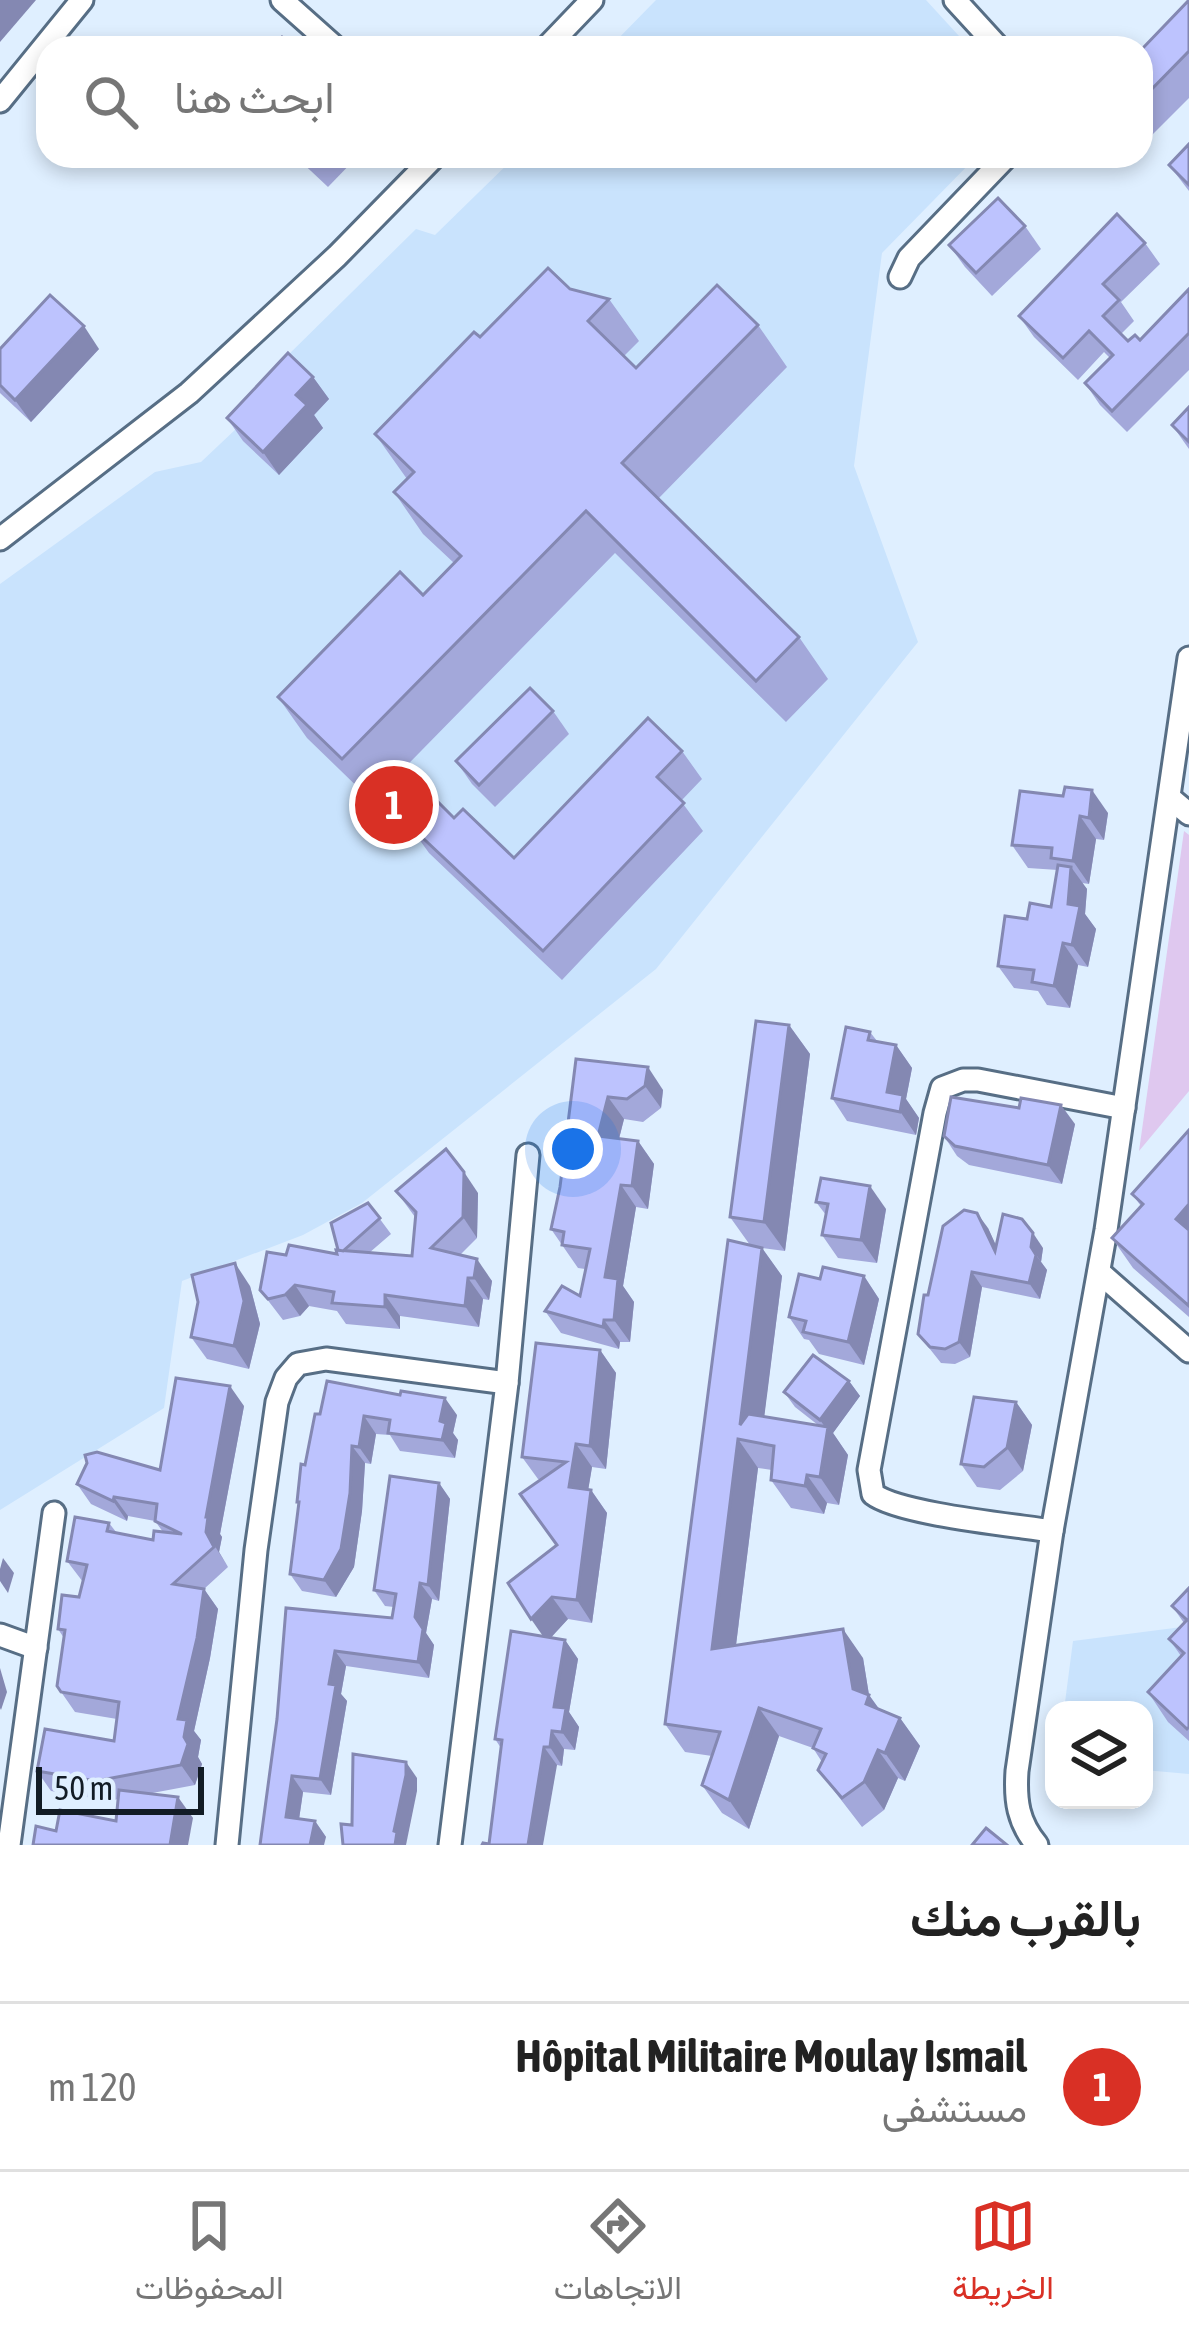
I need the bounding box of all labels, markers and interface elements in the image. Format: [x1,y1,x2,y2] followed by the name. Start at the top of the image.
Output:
[36,36,1153,168] search box
[78,69,144,135] icon: search
[174,71,335,123] text: ابحث هنا
[355,760,433,850] pin: 1
[543,1119,603,1179] your location
[1045,1701,1153,1809] map controls
[1045,1701,1153,1809] button: layers
[36,1761,204,1814] scale bar
[54,1769,113,1807] text: 50 m
[910,1888,1141,1947] text: بالقرب منك
[516,2030,1027,2082] text: Hôpital Militaire Moulay Ismail
[48,2065,136,2109] text: 120 m
[1093,2065,1111,2109] text: 1
[882,2086,1027,2130] text: مستشفى
[135,2193,284,2317] tab: المحفوظات
[554,2193,682,2317] tab: الاتجاهات
[952,2193,1054,2317] tab: الخريطة

